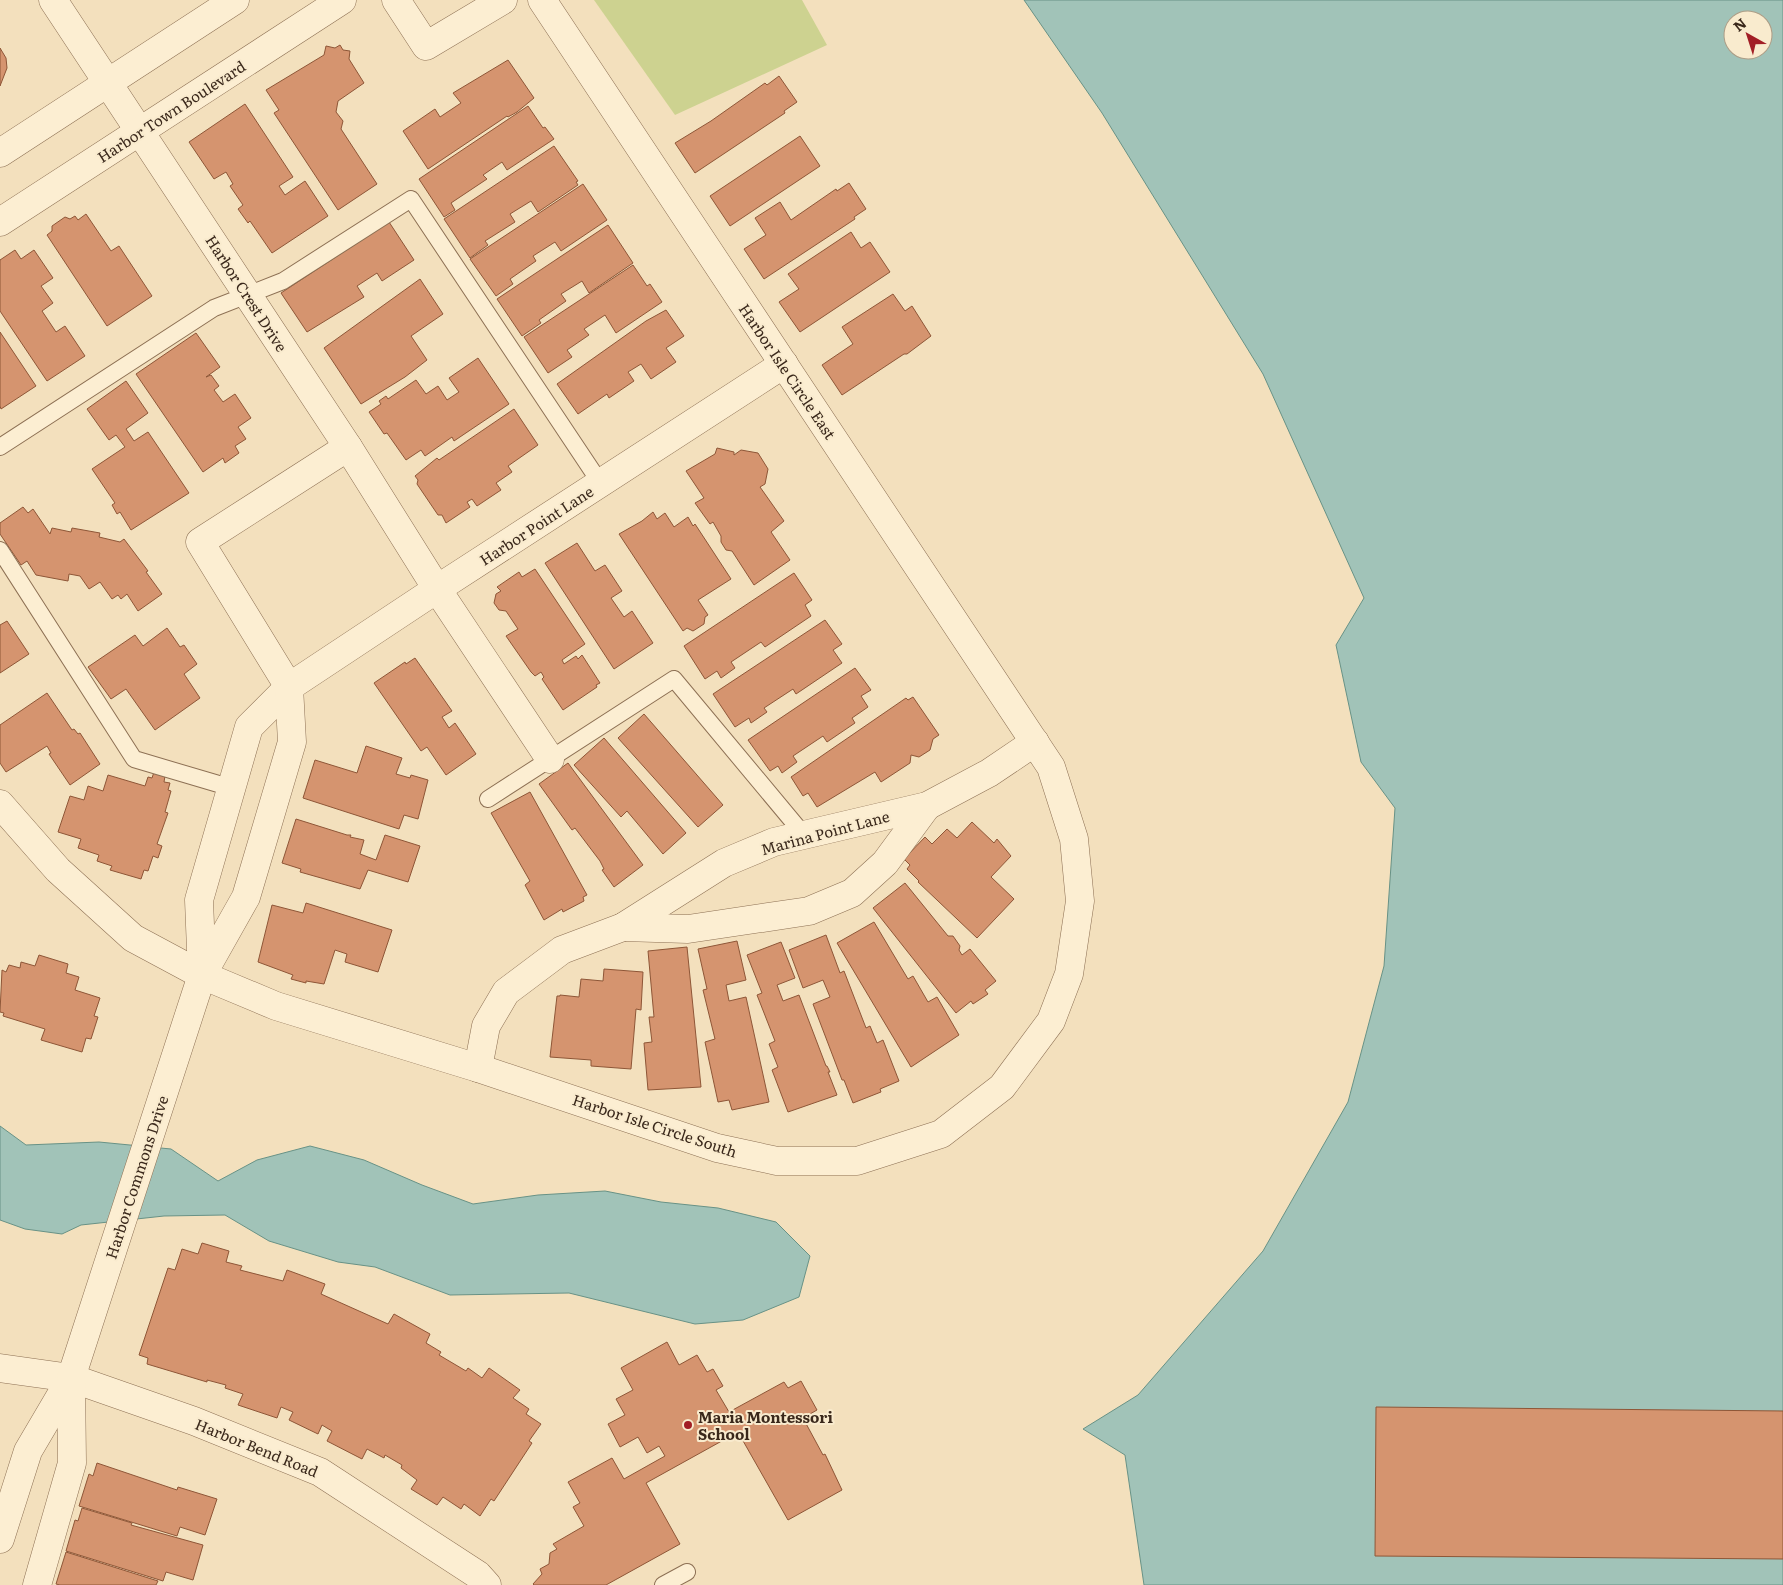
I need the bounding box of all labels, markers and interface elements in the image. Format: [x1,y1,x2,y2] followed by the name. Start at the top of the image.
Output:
[1723,10,1773,60] north arrow
[1728,12,1750,36] text: N
[92,54,250,168] street label: Harbor Town Boulevard
[201,230,294,356] street label: Harbor Crest Drive
[734,298,842,444] street label: Harbor Isle Circle East
[475,479,598,570] street label: Harbor Point Lane
[758,804,892,860] street label: Marina Point Lane
[570,1087,740,1163] street label: Harbor Isle Circle South
[99,1092,173,1262] street label: Harbor Commons Drive
[698,1405,833,1445] place label: Maria Montessori School
[192,1412,322,1482] street label: Harbor Bend Road
[682,1419,694,1431] marker: Maria Montessori School

